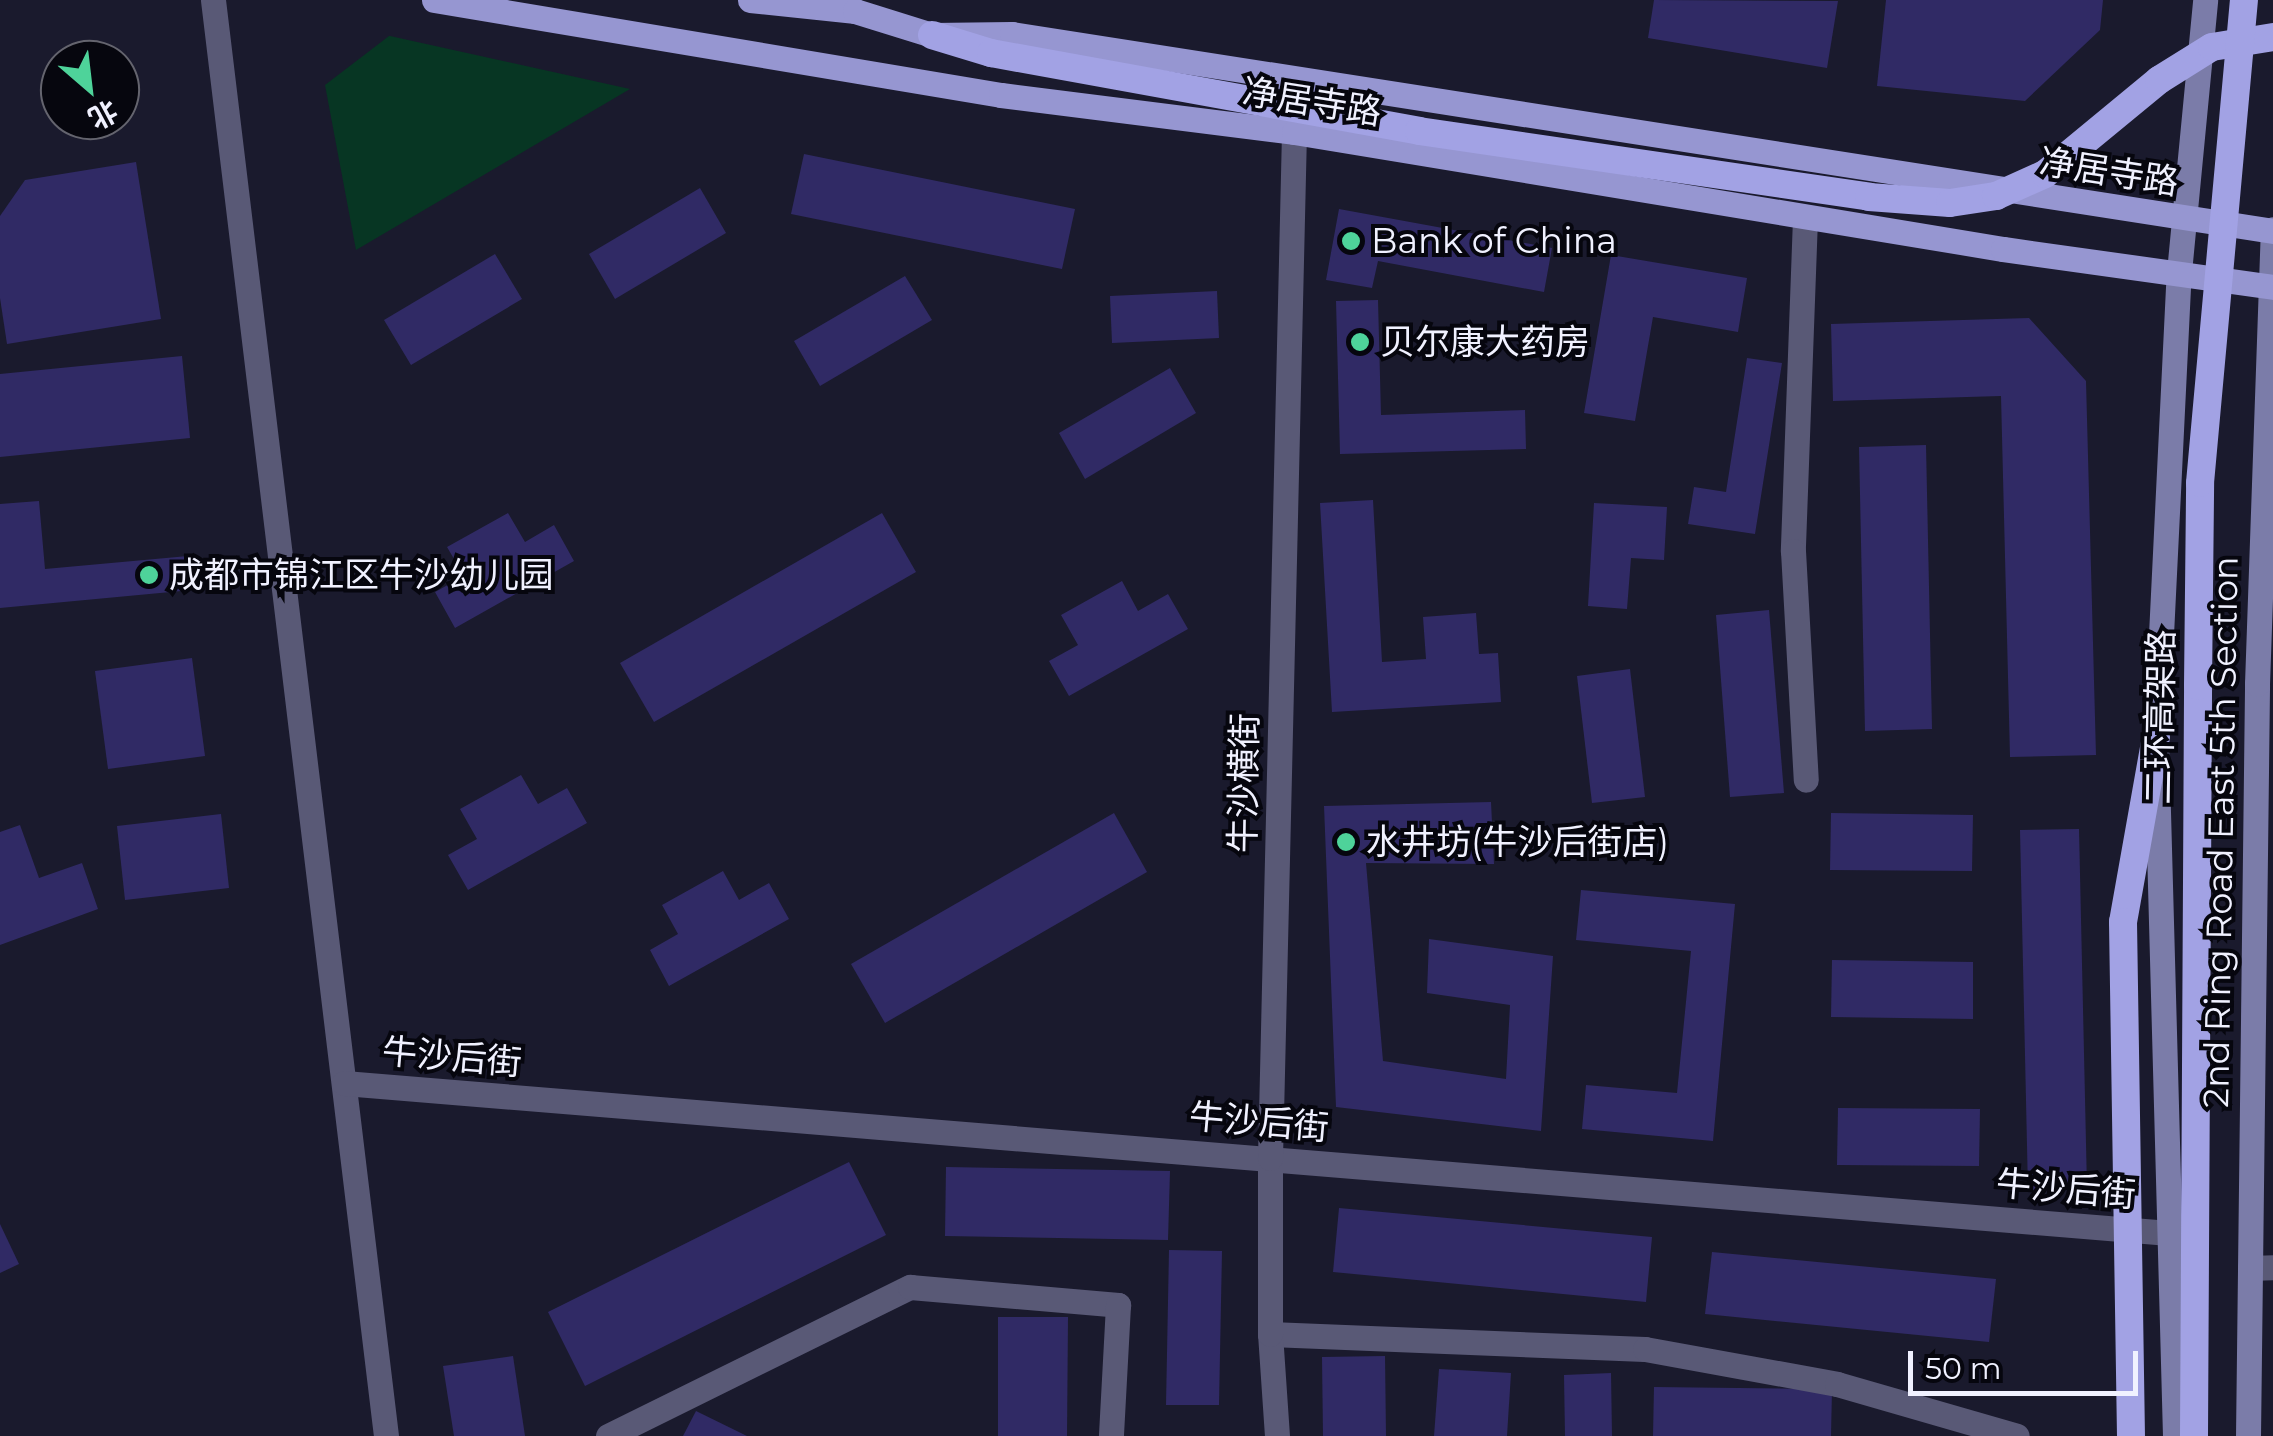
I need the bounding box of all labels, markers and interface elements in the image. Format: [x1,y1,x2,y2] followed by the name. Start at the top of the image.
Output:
[40,40,140,140] north arrow
[1240,70,1384,134] street label: 净居寺路
[83,93,124,136] text: 北
[2037,140,2181,204] street label: 净居寺路
[1371,220,1617,262] place label: Bank of China
[1340,230,1362,252] marker: Bank of China
[1380,321,1590,363] place label: 贝尔康大药房
[1349,331,1371,353] marker: 贝尔康大药房
[169,554,554,596] place label: 成都市锦江区牛沙幼儿园
[2195,556,2247,1108] street label: 2nd Ring Road East 5th Section
[138,564,160,586] marker: 成都市锦江区牛沙幼儿园
[2137,629,2183,805] street label: 二环高架路
[1222,713,1266,853] street label: 牛沙横街
[1366,821,1669,863] place label: 水井坊(牛沙后街店)
[1335,831,1357,853] marker: 水井坊(牛沙后街店)
[380,1030,524,1084] street label: 牛沙后街
[1187,1095,1331,1149] street label: 牛沙后街
[1994,1162,2138,1216] street label: 牛沙后街
[1913,1331,2143,1393] scale bar
[1925,1350,2002,1387] text: 50 m

